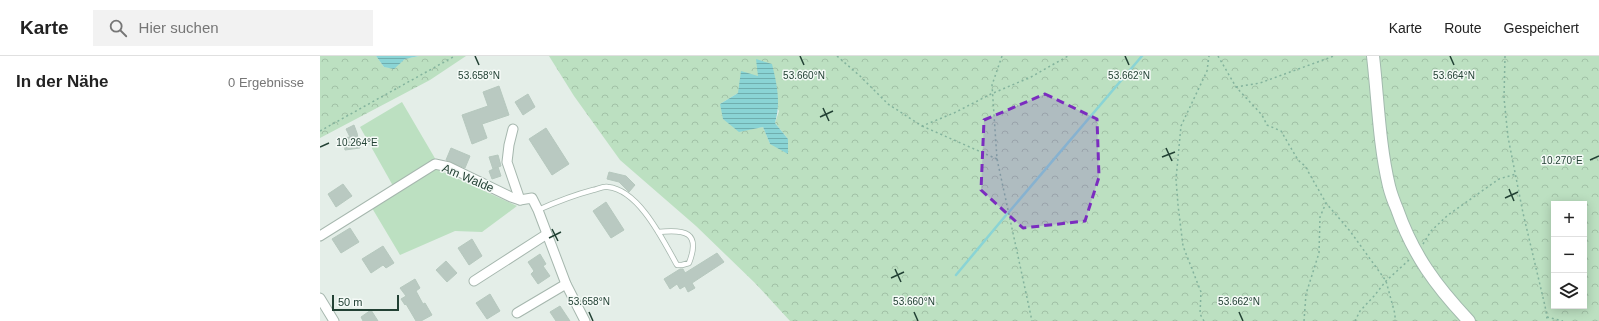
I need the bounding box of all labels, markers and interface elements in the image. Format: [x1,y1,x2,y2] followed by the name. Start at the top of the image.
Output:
[93,10,373,46] search box
[20,17,69,38] text: Karte
[107,17,129,39] icon: search
[139,19,219,36] text: Hier suchen
[1389,20,1422,36] text: Karte
[1444,20,1482,36] text: Route
[1504,20,1579,36] text: Gespeichert
[458,70,500,81] text: 53.658°N
[783,70,825,81] text: 53.660°N
[1108,70,1150,81] text: 53.662°N
[1433,70,1475,81] text: 53.664°N
[16,72,109,91] text: In der Nähe
[228,75,304,90] text: 0 Ergebnisse
[336,137,378,148] text: 10.264°E
[1541,155,1583,166] text: 10.270°E
[440,161,496,195] street label: Am Walde
[1551,201,1587,309] map controls
[1551,201,1587,237] button: +
[1551,237,1587,273] button: −
[1551,273,1587,309] button: layers
[332,293,399,312] scale bar
[338,296,362,308] text: 50 m
[568,296,610,307] text: 53.658°N
[893,296,935,307] text: 53.660°N
[1218,296,1260,307] text: 53.662°N

